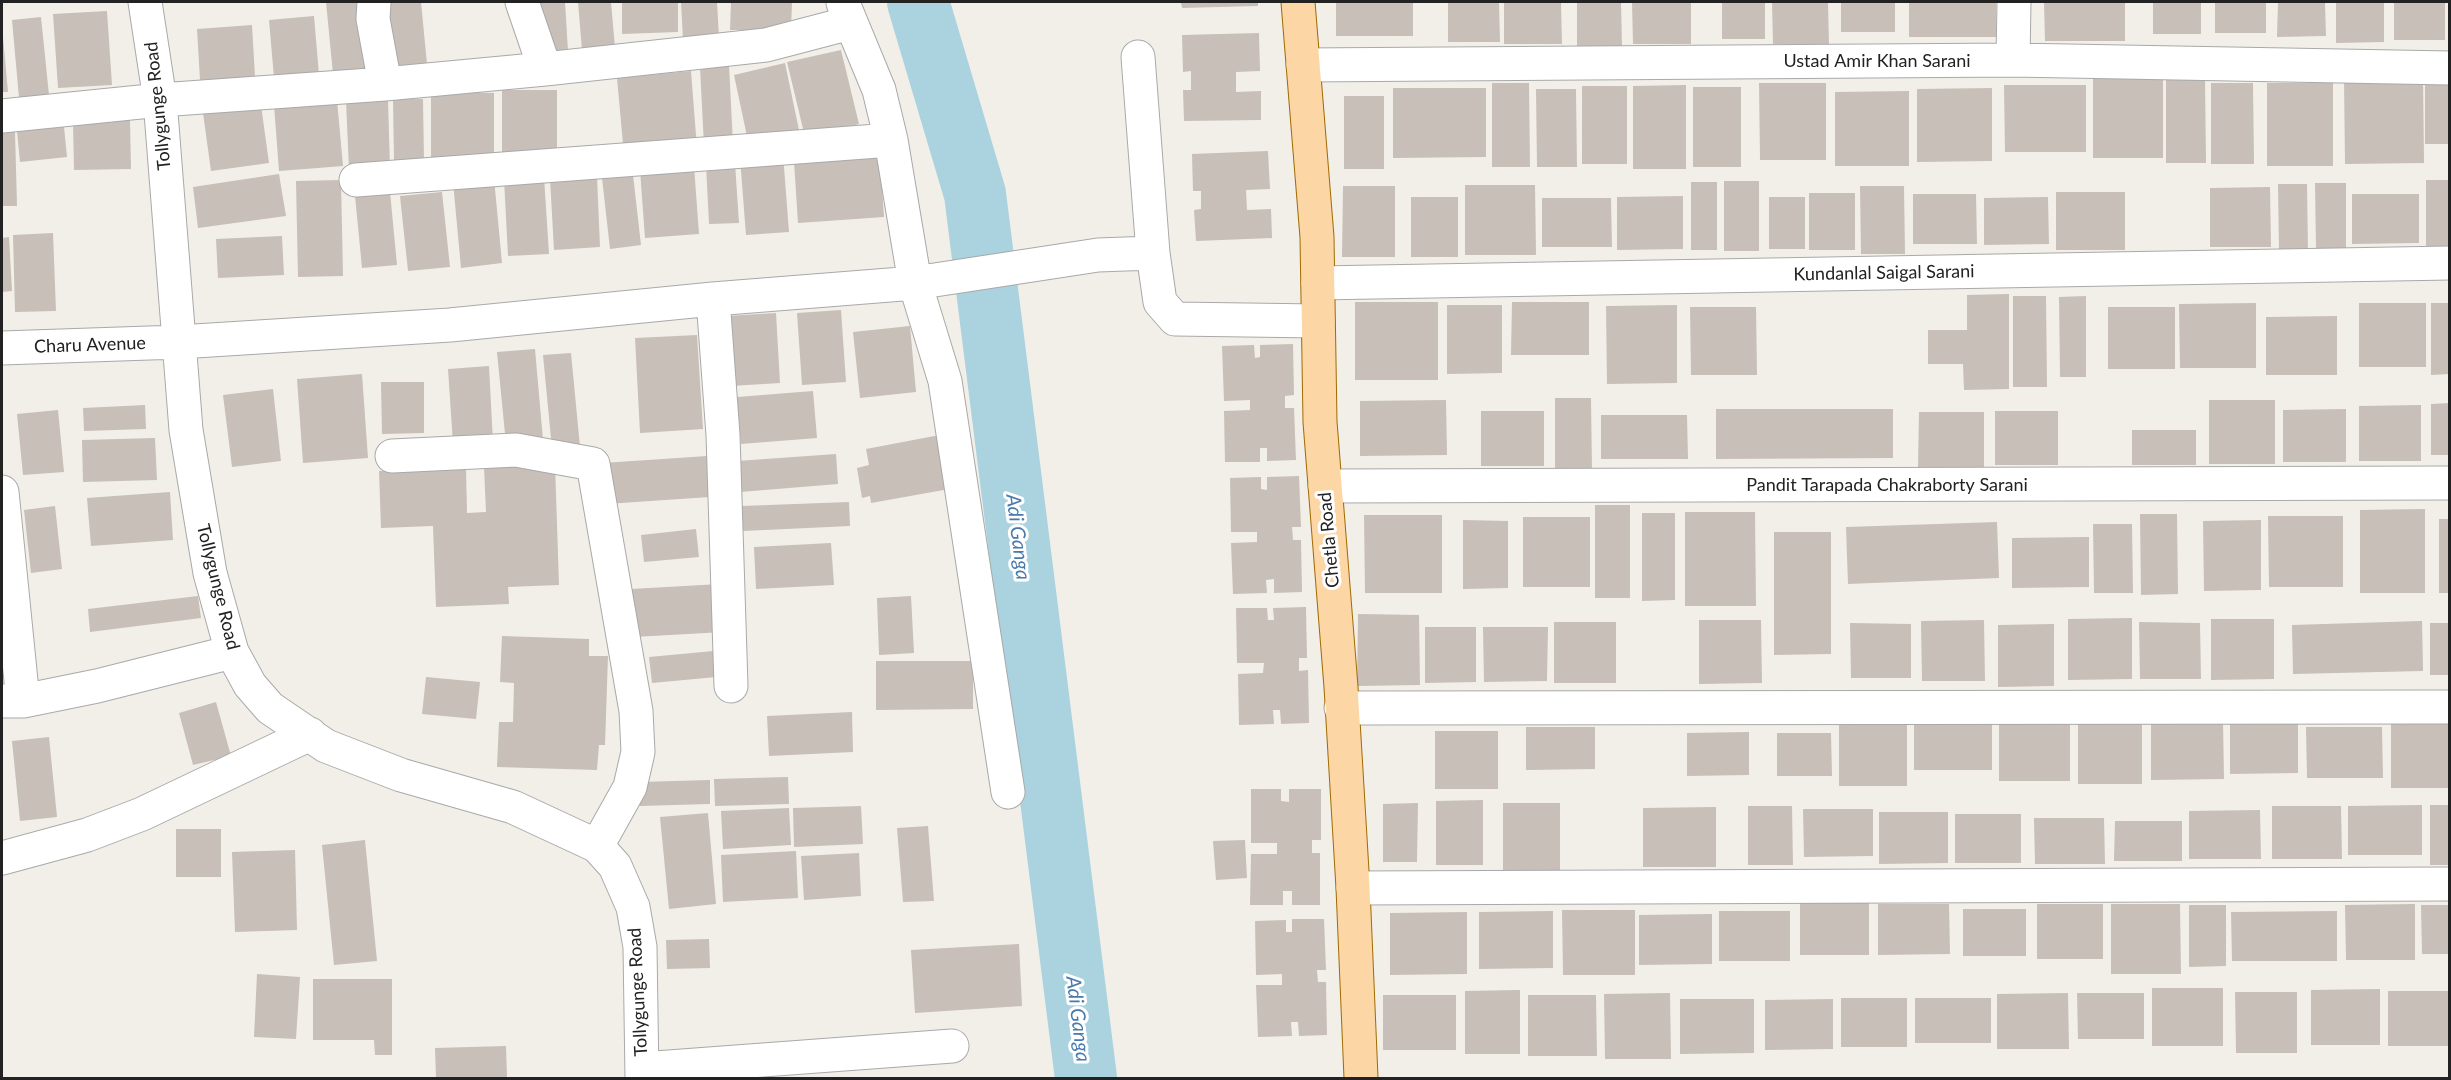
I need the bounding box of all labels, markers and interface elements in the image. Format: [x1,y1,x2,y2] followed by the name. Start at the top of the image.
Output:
[141,41,175,171] street label: Tollygunge Road
[1784,50,1970,72] street label: Ustad Amir Khan Sarani
[1793,261,1975,285] street label: Kundanlal Saigal Sarani
[34,332,146,358] street label: Charu Avenue
[1746,474,2028,496] street label: Pandit Tarapada Chakraborty Sarani
[1314,491,1344,589] street label: Chetla Road
[1001,493,1035,581] water label: Adi Ganga
[192,522,244,652] street label: Tollygunge Road
[624,927,652,1057] street label: Tollygunge Road
[1061,975,1095,1063] water label: Adi Ganga

